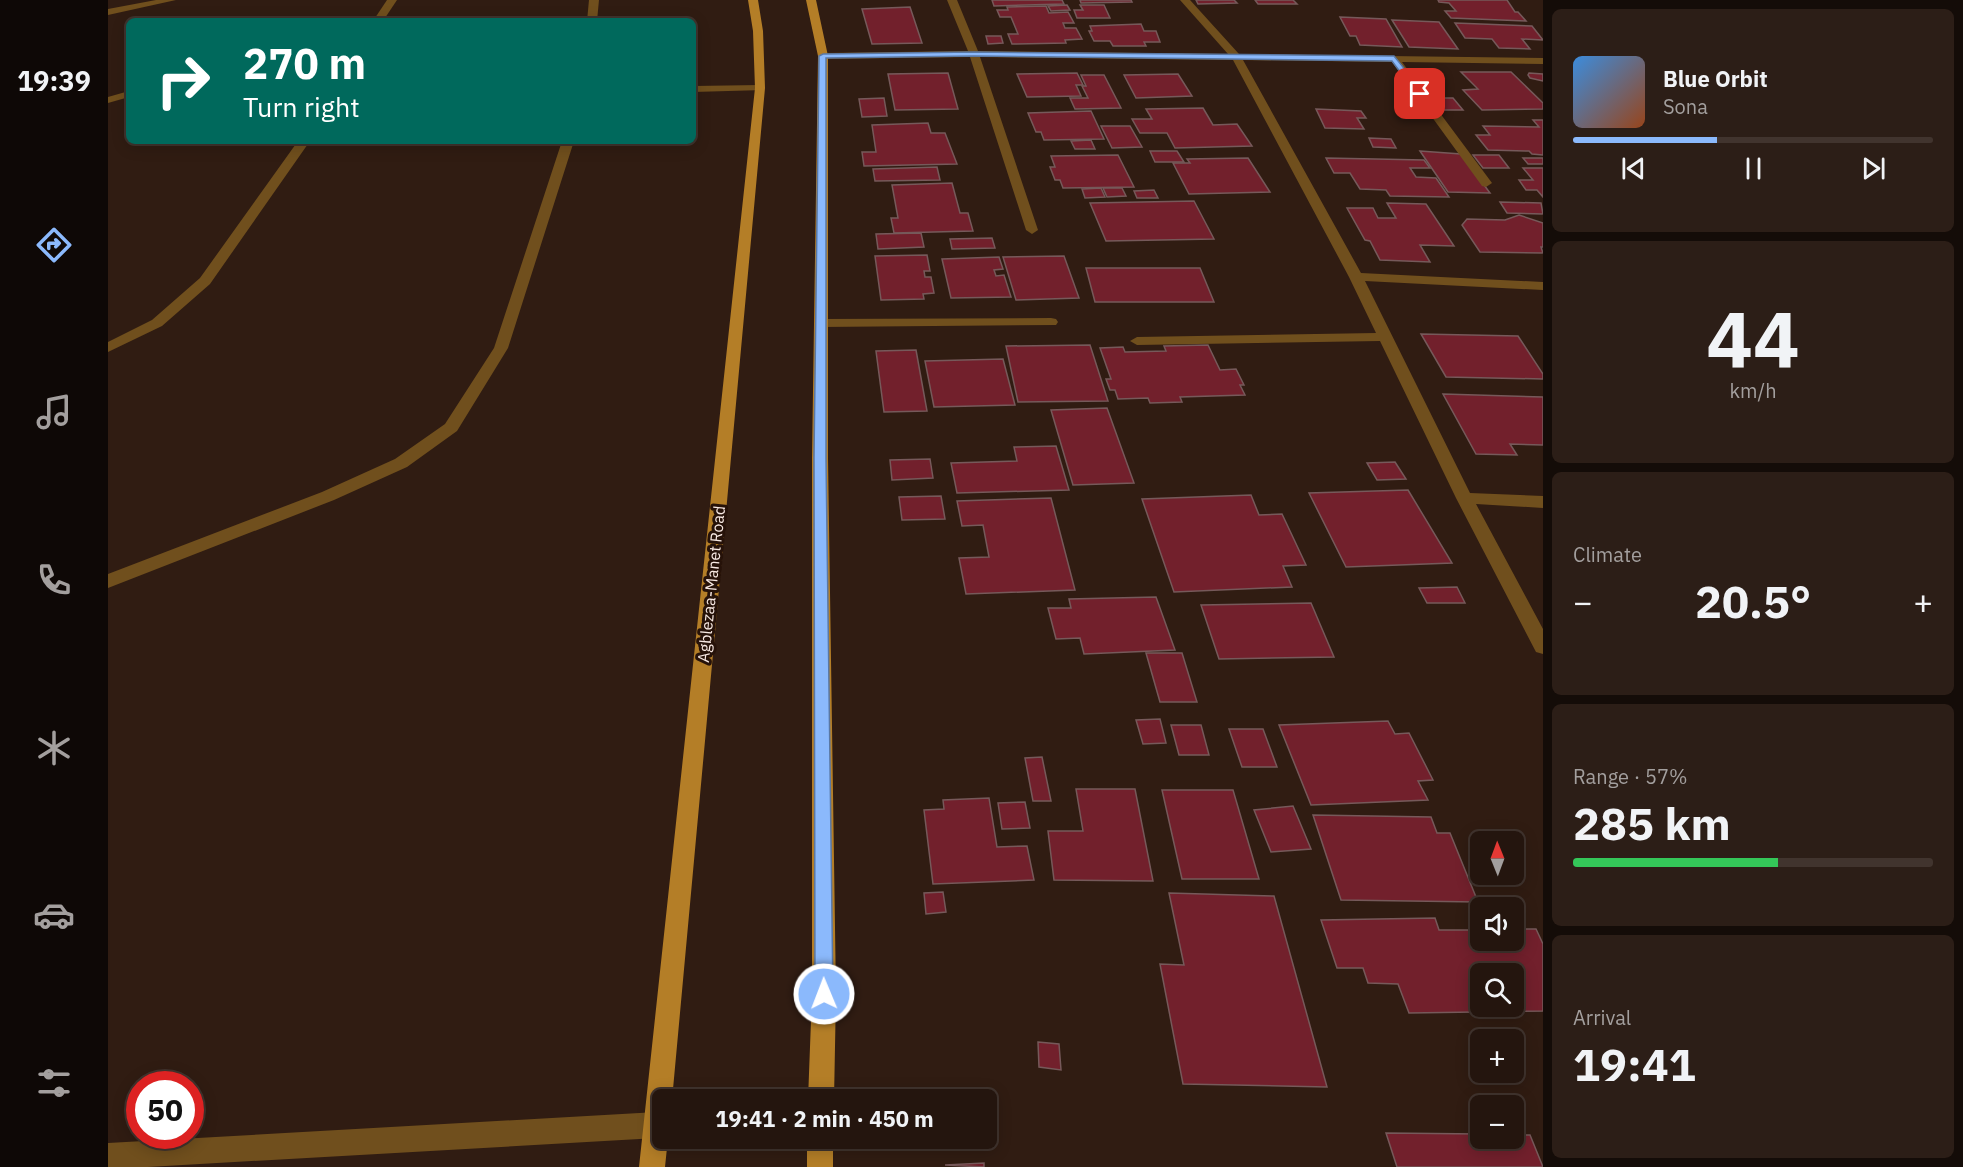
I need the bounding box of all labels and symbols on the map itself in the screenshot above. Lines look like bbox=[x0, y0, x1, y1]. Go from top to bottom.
pin bbox=[1394, 68, 1445, 119]
street label: Agblezaa-Manet Road bbox=[693, 505, 729, 663]
north arrow bbox=[1470, 831, 1524, 885]
position arrow bbox=[792, 962, 856, 1026]
speed limit sign: 50 bbox=[126, 1071, 204, 1149]

